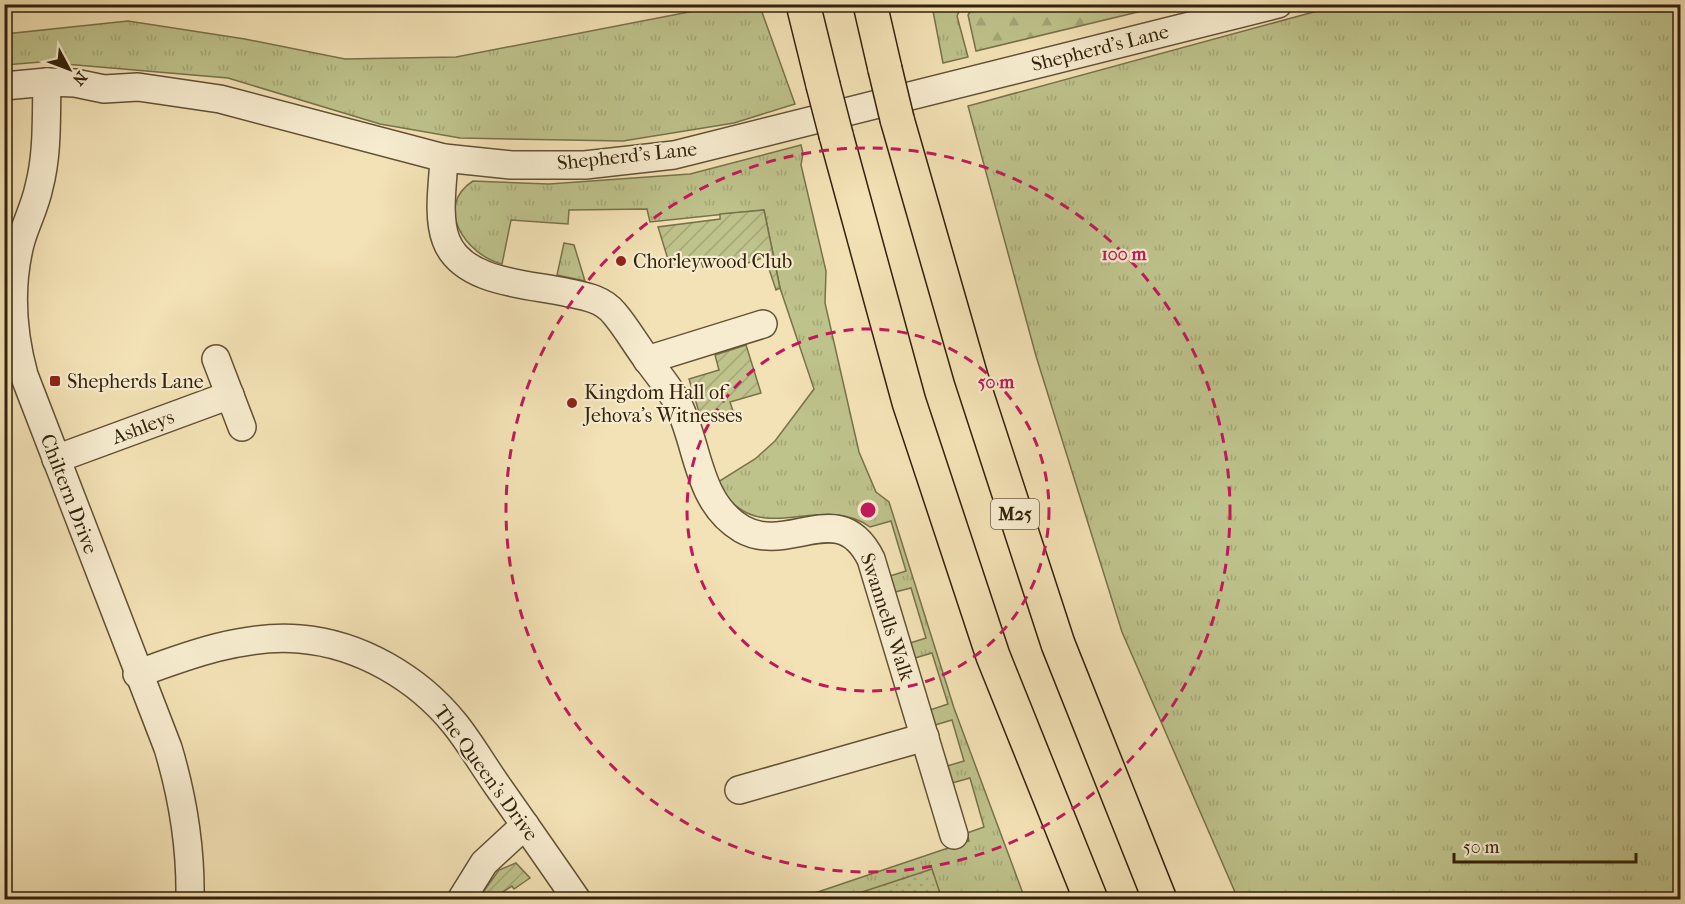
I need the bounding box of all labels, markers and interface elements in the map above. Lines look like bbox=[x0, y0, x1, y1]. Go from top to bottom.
street label: Shepherd's Lane bbox=[1029, 20, 1171, 76]
north arrow bbox=[39, 39, 99, 99]
text: N bbox=[68, 68, 91, 90]
street label: Shepherd's Lane bbox=[556, 137, 698, 175]
text: 100 m bbox=[1101, 244, 1148, 265]
place label: Chorleywood Club bbox=[633, 250, 792, 273]
marker: Chorleywood Club bbox=[614, 254, 628, 268]
place label: Shepherds Lane bbox=[67, 370, 204, 393]
text: 50 m bbox=[978, 372, 1015, 393]
marker: Shepherds Lane bbox=[48, 374, 62, 388]
place label: Kingdom Hall of Jehova's Witnesses bbox=[582, 381, 742, 427]
marker: Kingdom Hall of Jehova's Witnesses bbox=[565, 396, 579, 410]
street label: Ashleys bbox=[108, 405, 177, 449]
street label: Chiltern Drive bbox=[36, 431, 102, 557]
road number: M25 bbox=[991, 499, 1039, 529]
centre of rings bbox=[858, 500, 878, 520]
street label: Swannells Walk bbox=[856, 550, 919, 684]
street label: The Queen's Drive bbox=[429, 701, 543, 845]
scale bar bbox=[1454, 826, 1636, 864]
text: 50 m bbox=[1463, 837, 1500, 858]

